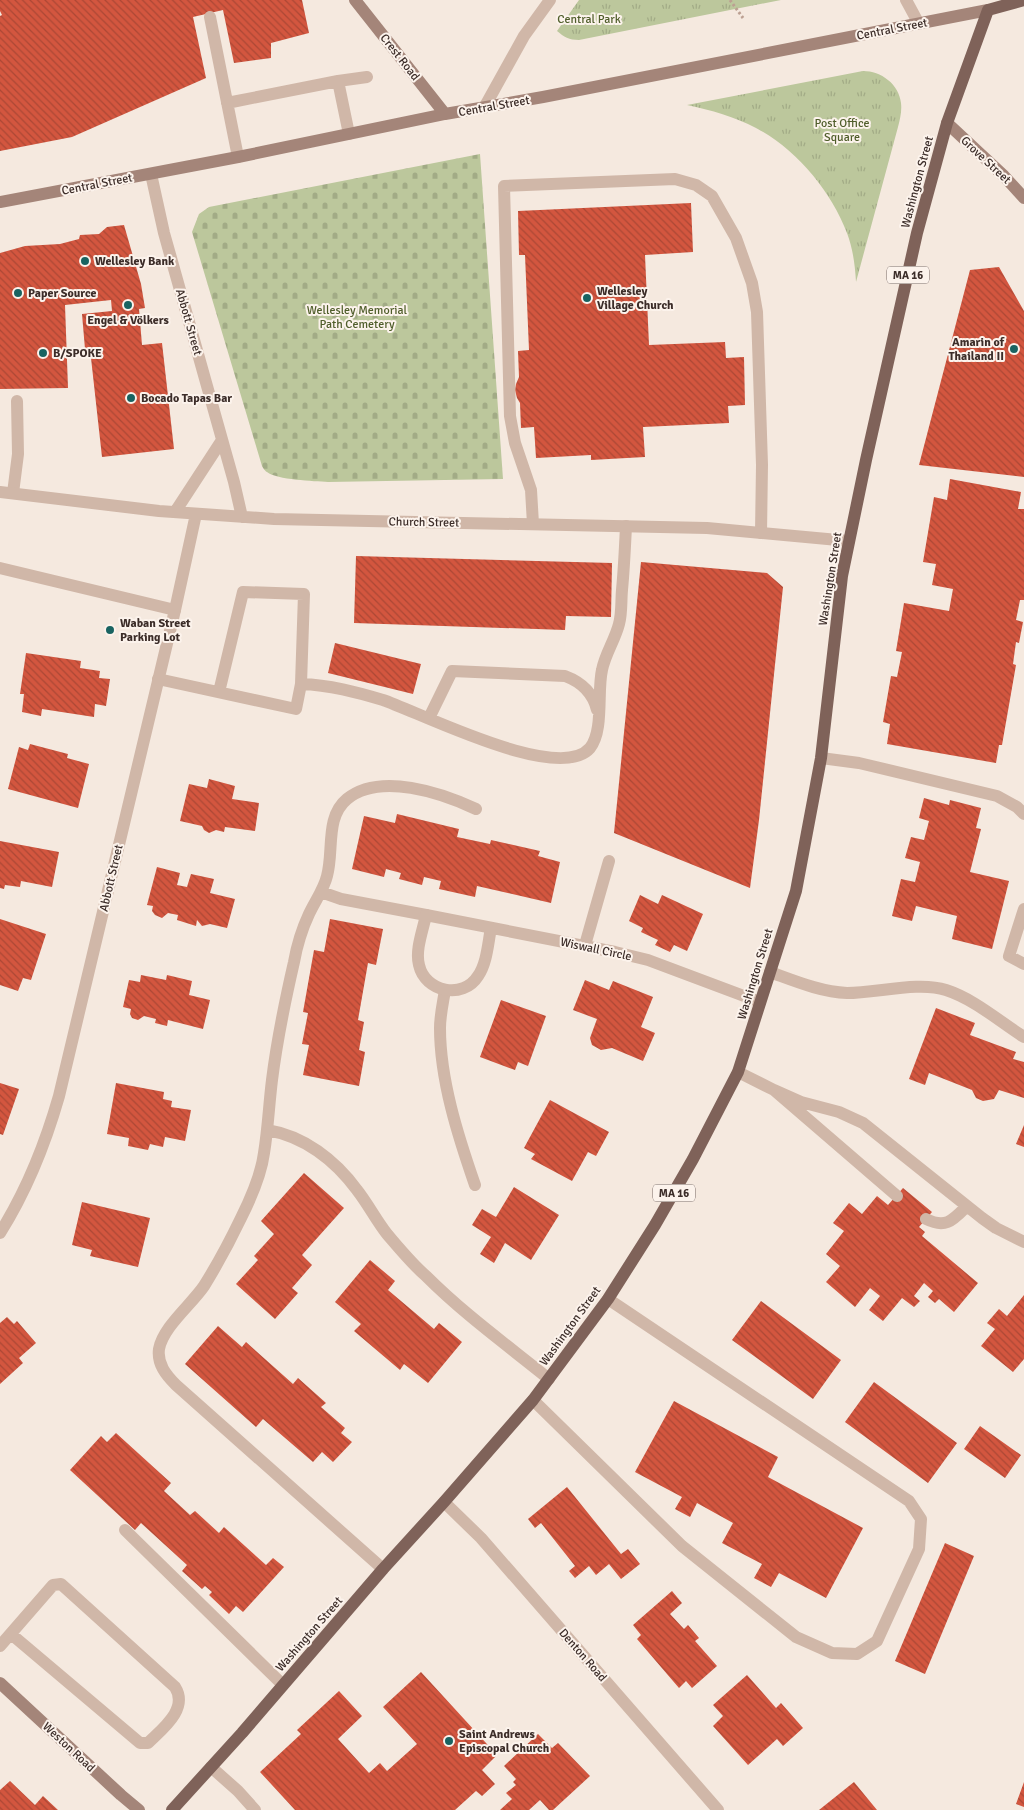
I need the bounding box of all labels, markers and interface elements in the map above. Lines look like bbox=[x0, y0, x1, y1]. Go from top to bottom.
park label: Central Park bbox=[557, 12, 621, 27]
street label: Central Street bbox=[855, 15, 929, 44]
street label: Crest Road bbox=[377, 31, 423, 84]
street label: Central Street bbox=[457, 93, 531, 120]
park label: Post Office Square bbox=[815, 116, 869, 145]
street label: Grove Street bbox=[957, 133, 1014, 187]
street label: Washington Street bbox=[898, 135, 937, 230]
street label: Central Street bbox=[60, 170, 134, 199]
place label: Wellesley Bank bbox=[95, 254, 175, 269]
marker: Wellesley Bank bbox=[79, 255, 91, 267]
road number: MA 16 bbox=[887, 266, 929, 284]
place label: Wellesley Village Church bbox=[597, 284, 674, 313]
place label: Paper Source bbox=[28, 286, 97, 301]
marker: Paper Source bbox=[12, 287, 24, 299]
street label: Abbott Street bbox=[172, 287, 205, 357]
marker: Wellesley Village Church bbox=[581, 292, 593, 304]
marker: Engel & Völkers bbox=[122, 299, 134, 311]
park label: Wellesley Memorial Path Cemetery bbox=[307, 303, 408, 332]
place label: Engel & Völkers bbox=[87, 313, 169, 328]
place label: Amarin of Thailand II bbox=[948, 335, 1005, 364]
marker: Amarin of Thailand II bbox=[1008, 343, 1020, 355]
place label: B/SPOKE bbox=[53, 346, 102, 361]
marker: B/SPOKE bbox=[37, 347, 49, 359]
place label: Bocado Tapas Bar bbox=[141, 391, 232, 406]
marker: Bocado Tapas Bar bbox=[125, 392, 137, 404]
street label: Church Street bbox=[389, 514, 459, 531]
street label: Washington Street bbox=[816, 531, 845, 627]
place label: Waban Street Parking Lot bbox=[120, 616, 191, 645]
marker: Waban Street Parking Lot bbox=[104, 624, 116, 636]
street label: Abbott Street bbox=[96, 843, 126, 913]
street label: Washington Street bbox=[734, 927, 776, 1022]
street label: Wiswall Circle bbox=[559, 935, 633, 964]
road number: MA 16 bbox=[653, 1184, 695, 1202]
street label: Washington Street bbox=[537, 1284, 604, 1369]
street label: Washington Street bbox=[273, 1594, 346, 1675]
street label: Denton Road bbox=[555, 1626, 610, 1685]
street label: Weston Road bbox=[39, 1719, 98, 1775]
place label: Saint Andrews Episcopal Church bbox=[459, 1727, 550, 1756]
marker: Saint Andrews Episcopal Church bbox=[443, 1735, 455, 1747]

